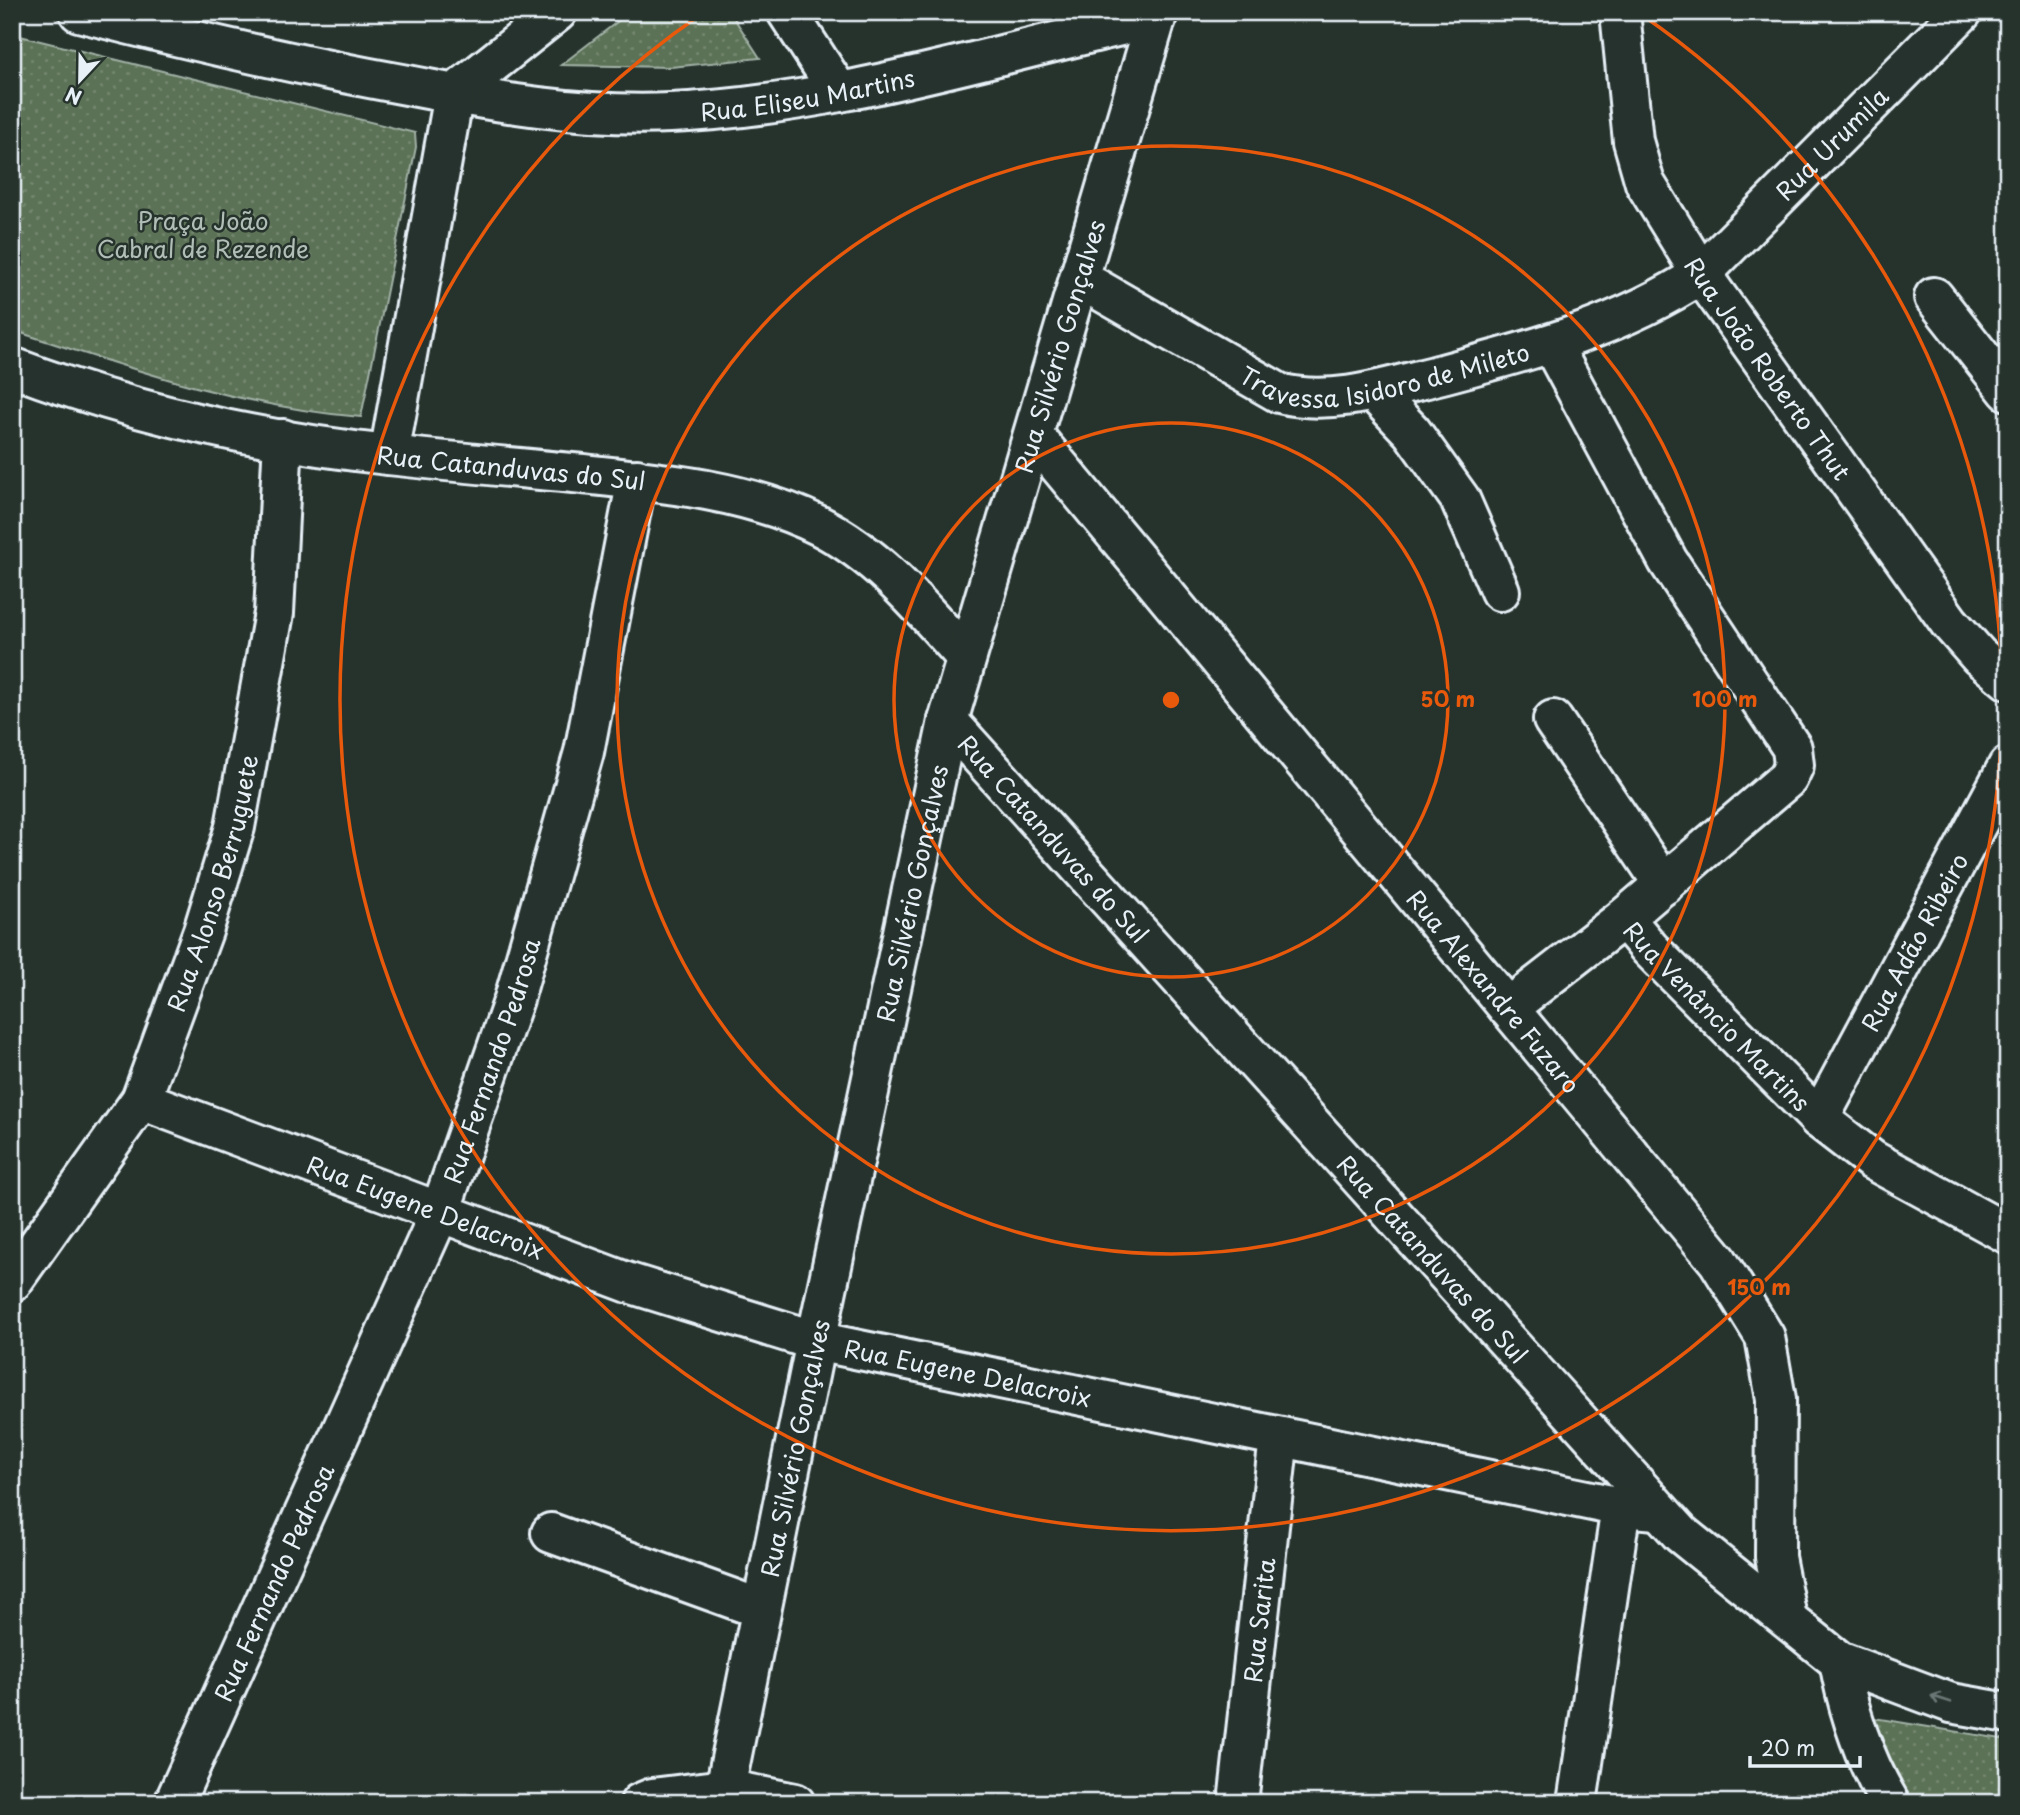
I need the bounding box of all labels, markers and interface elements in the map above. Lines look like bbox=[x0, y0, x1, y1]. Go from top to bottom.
north arrow bbox=[46, 46, 116, 116]
street label: Rua Eliseu Martins bbox=[699, 59, 918, 129]
street label: Rua Urumila bbox=[1767, 78, 1896, 208]
text: N bbox=[61, 81, 85, 112]
park label: Praça João Cabral de Rezende bbox=[97, 202, 309, 266]
street label: Rua Silvério Gonçalves bbox=[1005, 215, 1114, 477]
street label: Rua João Roberto Thut bbox=[1677, 250, 1860, 487]
street label: Travessa Isidoro de Mileto bbox=[1233, 333, 1533, 416]
street label: Rua Catanduvas do Sul bbox=[375, 436, 647, 499]
text: 50 m bbox=[1421, 682, 1475, 714]
text: 100 m bbox=[1692, 682, 1758, 714]
centre of rings bbox=[1159, 688, 1183, 712]
street label: Rua Catanduvas do Sul bbox=[950, 726, 1157, 950]
street label: Rua Alonso Berruguete bbox=[157, 752, 266, 1016]
street label: Rua Silvério Gonçalves bbox=[866, 761, 956, 1025]
street label: Rua Adão Ribeiro bbox=[1851, 846, 1976, 1037]
street label: Rua Alexandre Fuzaro bbox=[1399, 881, 1589, 1101]
street label: Rua Venâncio Martins bbox=[1616, 913, 1819, 1119]
street label: Rua Fernando Pedrosa bbox=[433, 934, 548, 1188]
street label: Rua Eugene Delacroix bbox=[302, 1146, 550, 1268]
street label: Rua Catanduvas do Sul bbox=[1329, 1147, 1536, 1371]
text: 150 m bbox=[1727, 1270, 1791, 1302]
street label: Rua Silvério Gonçalves bbox=[751, 1316, 838, 1580]
street label: Rua Eugene Delacroix bbox=[841, 1329, 1095, 1415]
street label: Rua Fernando Pedrosa bbox=[204, 1458, 342, 1707]
street label: Rua Sarita bbox=[1234, 1555, 1283, 1684]
one-way arrow bbox=[1930, 1692, 1952, 1705]
scale bar bbox=[1750, 1724, 1861, 1768]
text: 20 m bbox=[1761, 1731, 1815, 1763]

